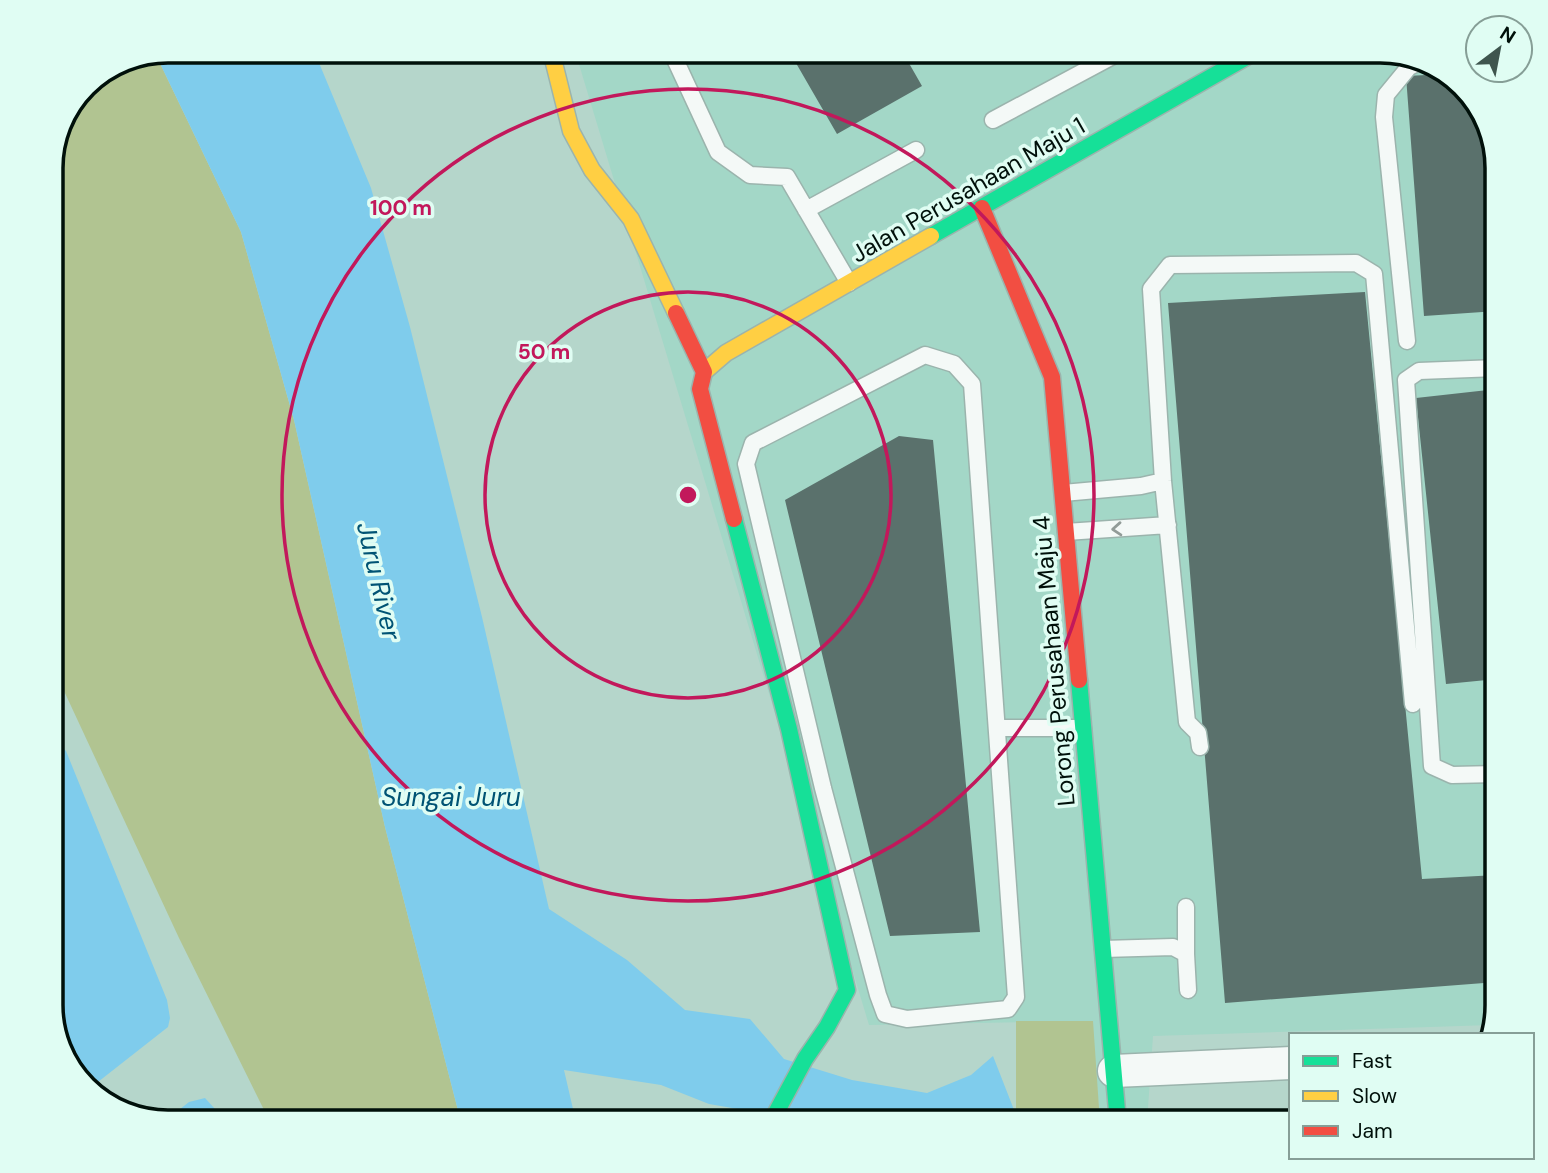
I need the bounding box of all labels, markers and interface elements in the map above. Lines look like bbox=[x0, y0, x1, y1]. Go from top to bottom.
north arrow bbox=[1464, 14, 1534, 84]
text: N bbox=[1495, 21, 1520, 49]
street label: Jalan Perusahaan Maju 1 bbox=[845, 110, 1090, 269]
text: 100 m bbox=[370, 194, 432, 222]
text: 50 m bbox=[518, 338, 570, 366]
centre of rings bbox=[676, 483, 700, 507]
street label: Lorong Perusahaan Maju 4 bbox=[1025, 515, 1082, 807]
water label: Juru River bbox=[349, 519, 409, 644]
one-way arrow bbox=[1111, 521, 1122, 536]
water label: Sungai Juru bbox=[381, 780, 521, 814]
legend bbox=[1289, 1033, 1534, 1159]
text: Fast bbox=[1352, 1047, 1392, 1075]
text: Slow bbox=[1352, 1082, 1397, 1110]
text: Jam bbox=[1352, 1117, 1393, 1145]

